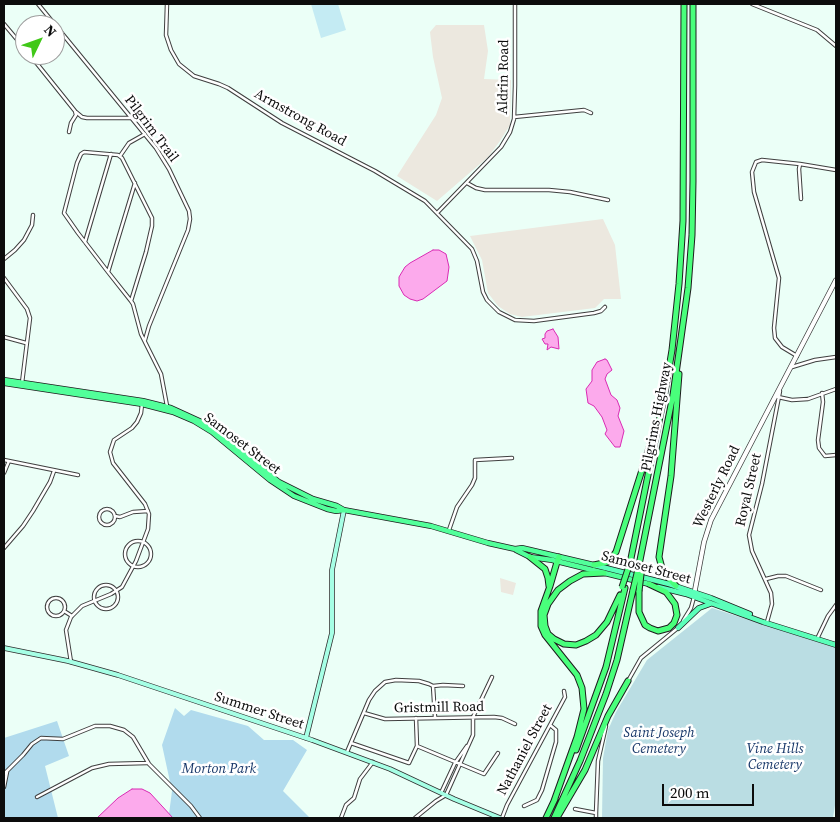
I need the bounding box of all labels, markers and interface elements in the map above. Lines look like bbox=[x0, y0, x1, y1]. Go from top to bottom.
north arrow bbox=[15, 15, 65, 65]
text: N bbox=[40, 20, 61, 41]
street label: Aldrin Road bbox=[495, 39, 513, 115]
street label: Armstrong Road bbox=[251, 86, 349, 150]
street label: Pilgrim Trail bbox=[120, 92, 182, 166]
street label: Pilgrims Highway bbox=[638, 361, 676, 473]
street label: Samoset Street bbox=[200, 410, 284, 478]
street label: Westerly Road bbox=[690, 443, 744, 531]
street label: Royal Street bbox=[732, 452, 766, 528]
street label: Samoset Street bbox=[600, 548, 692, 588]
street label: Summer Street bbox=[212, 689, 306, 733]
street label: Gristmill Road bbox=[394, 699, 484, 717]
street label: Nathaniel Street bbox=[494, 702, 556, 798]
park label: Saint Joseph Cemetery bbox=[623, 725, 695, 758]
park label: Vine Hills Cemetery bbox=[746, 741, 804, 774]
park label: Morton Park bbox=[182, 761, 256, 777]
scale bar bbox=[665, 774, 758, 806]
text: 200 m bbox=[670, 782, 710, 803]

